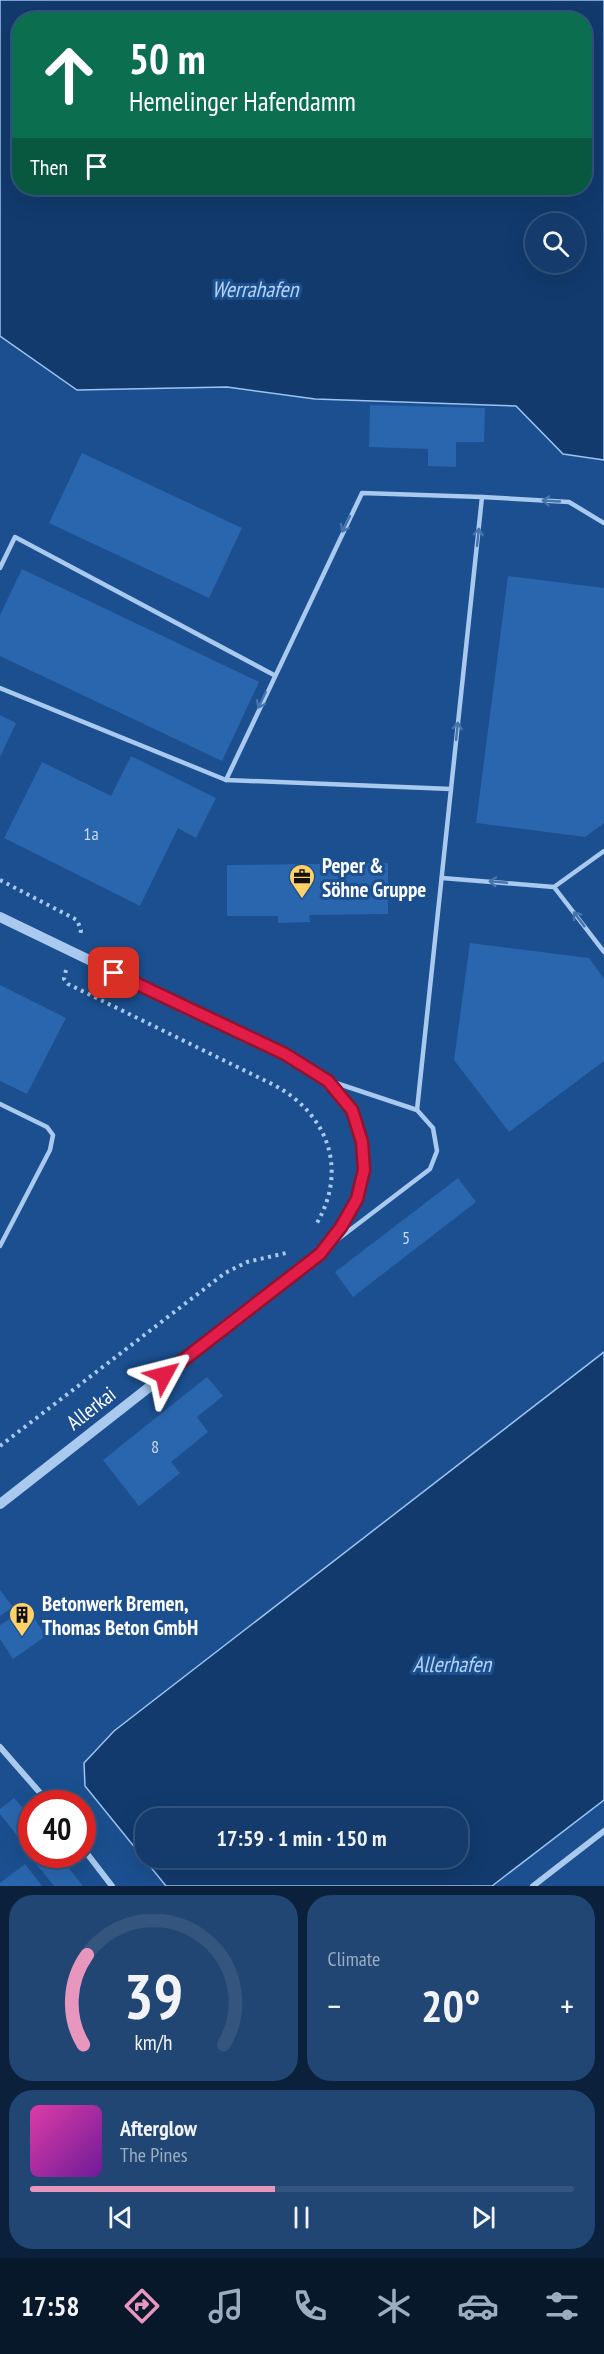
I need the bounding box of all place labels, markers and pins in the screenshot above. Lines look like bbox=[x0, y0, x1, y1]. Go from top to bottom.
place label: Peper & Söhne Gruppe bbox=[322, 852, 426, 903]
office icon: Peper & Söhne Gruppe bbox=[287, 862, 317, 900]
pin bbox=[88, 947, 139, 998]
place label: Betonwerk Bremen, Thomas Beton GmbH bbox=[42, 1590, 198, 1641]
building icon: Betonwerk Bremen, Thomas Beton GmbH bbox=[7, 1600, 37, 1638]

